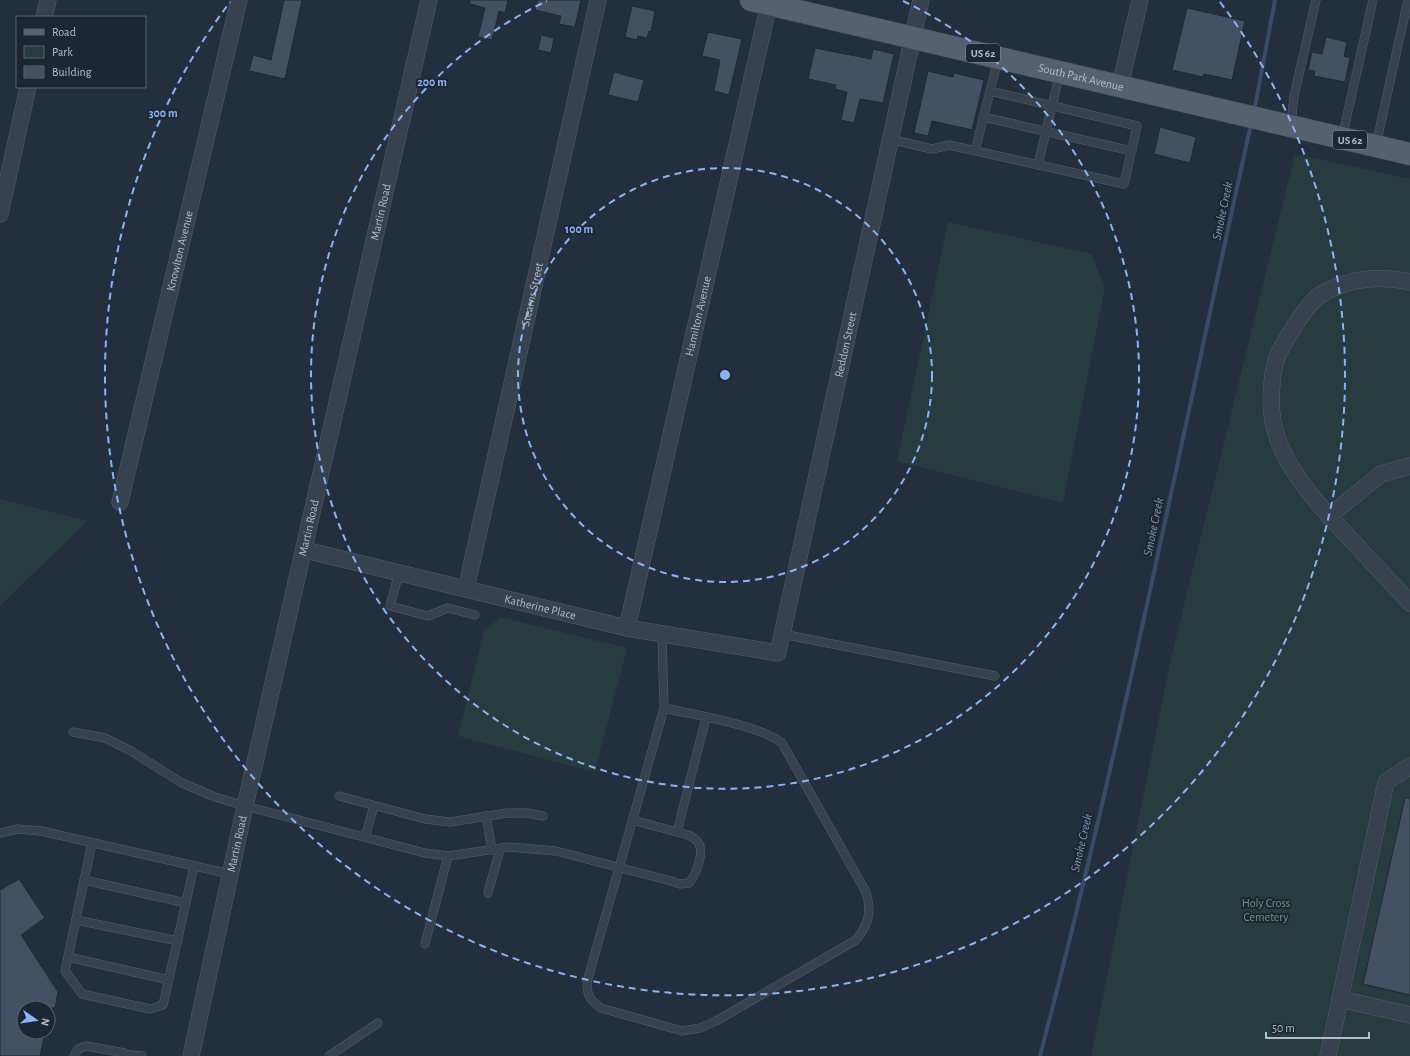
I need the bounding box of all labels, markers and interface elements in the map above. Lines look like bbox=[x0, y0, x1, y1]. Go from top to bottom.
legend bbox=[16, 16, 146, 88]
text: Road bbox=[52, 26, 76, 38]
road number: US 62 bbox=[966, 44, 1000, 62]
text: Park bbox=[52, 46, 73, 58]
street label: South Park Avenue bbox=[1037, 61, 1125, 93]
text: Building bbox=[52, 66, 92, 78]
text: 200 m bbox=[417, 76, 447, 88]
text: 300 m bbox=[148, 107, 178, 119]
road number: US 62 bbox=[1333, 131, 1367, 149]
water label: Smoke Creek bbox=[1210, 181, 1236, 241]
street label: Martin Road bbox=[368, 183, 393, 241]
street label: Knowlton Avenue bbox=[164, 210, 195, 292]
text: 100 m bbox=[565, 223, 593, 235]
street label: Stearns Street bbox=[519, 261, 545, 327]
street label: Hamilton Avenue bbox=[683, 275, 713, 357]
street label: Reddon Street bbox=[833, 311, 859, 378]
centre of rings bbox=[718, 368, 732, 382]
water label: Smoke Creek bbox=[1141, 497, 1167, 557]
street label: Martin Road bbox=[296, 499, 321, 557]
street label: Katherine Place bbox=[503, 593, 577, 621]
water label: Smoke Creek bbox=[1069, 813, 1095, 873]
street label: Martin Road bbox=[225, 815, 249, 873]
park label: Holy Cross Cemetery bbox=[1242, 897, 1290, 924]
north arrow bbox=[16, 1000, 56, 1040]
scale bar bbox=[1266, 1014, 1369, 1040]
text: N bbox=[39, 1017, 51, 1027]
text: 50 m bbox=[1272, 1022, 1295, 1034]

